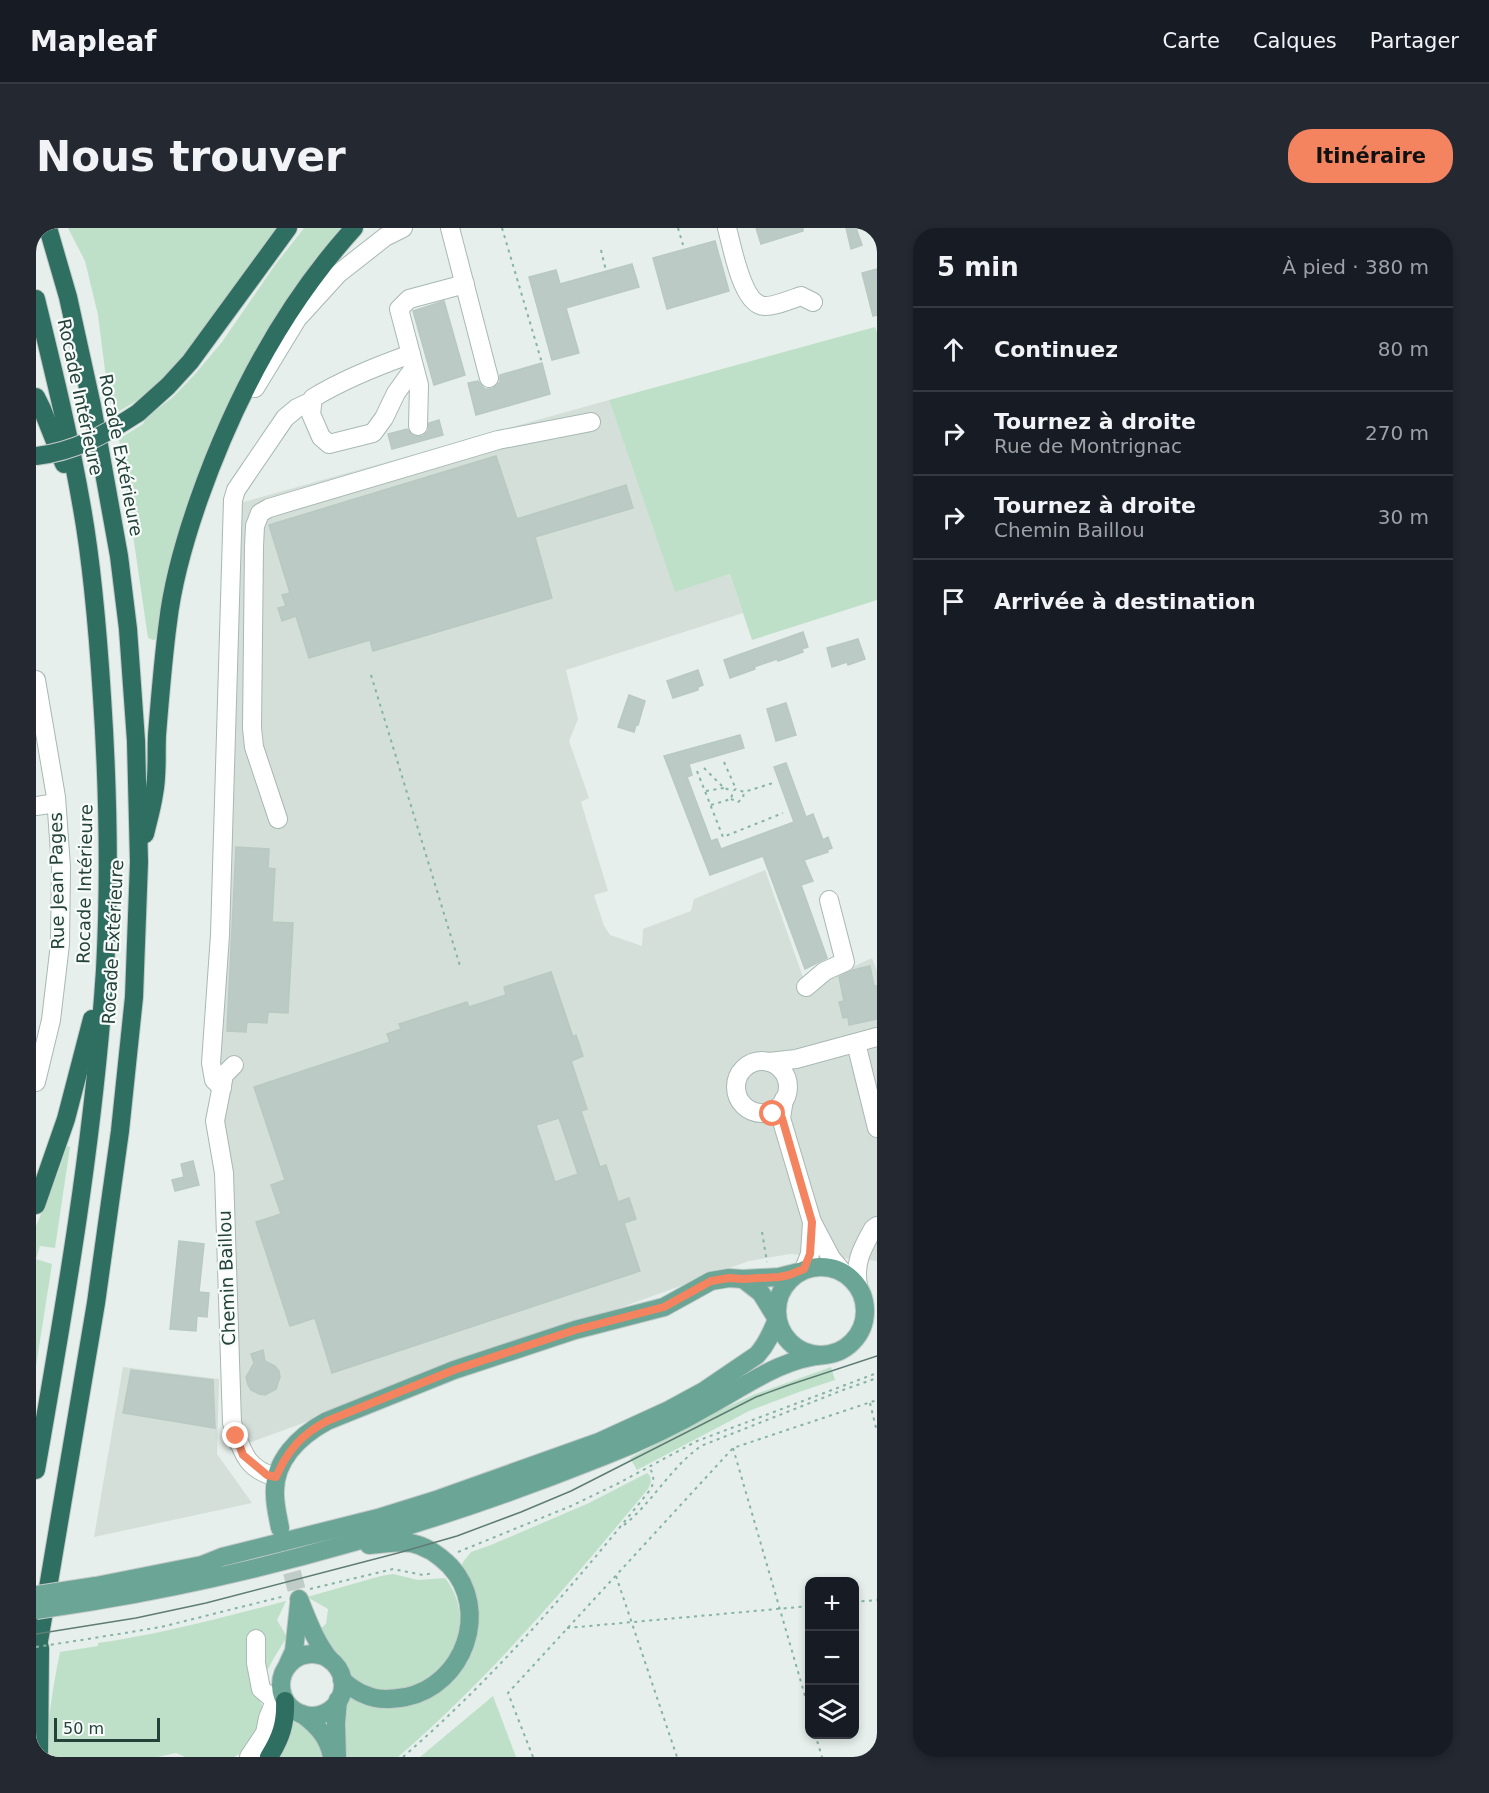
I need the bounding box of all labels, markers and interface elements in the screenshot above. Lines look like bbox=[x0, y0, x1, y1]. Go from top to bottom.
text: Mapleaf bbox=[30, 25, 156, 58]
text: Carte bbox=[1163, 29, 1220, 53]
text: Calques bbox=[1253, 29, 1337, 53]
text: Partager bbox=[1370, 29, 1459, 53]
button: Itinéraire bbox=[1288, 129, 1453, 183]
text: Nous trouver bbox=[36, 132, 346, 181]
text: 5 min bbox=[937, 252, 1019, 282]
text: À pied · 380 m bbox=[1283, 255, 1429, 279]
street label: Rocade Intérieure bbox=[54, 317, 107, 477]
icon: ahead bbox=[937, 333, 970, 366]
text: Continuez bbox=[994, 337, 1118, 362]
text: 80 m bbox=[1378, 337, 1429, 361]
street label: Rocade Extérieure bbox=[95, 372, 148, 538]
text: Tournez à droite bbox=[994, 409, 1196, 434]
icon: right bbox=[937, 417, 970, 450]
text: 270 m bbox=[1365, 421, 1429, 445]
text: Rue de Montrignac bbox=[994, 434, 1182, 458]
text: Tournez à droite bbox=[994, 493, 1196, 518]
icon: right bbox=[937, 501, 970, 534]
text: 30 m bbox=[1378, 505, 1429, 529]
text: Chemin Baillou bbox=[994, 518, 1145, 542]
icon: arrive bbox=[937, 585, 970, 618]
text: Arrivée à destination bbox=[994, 589, 1256, 614]
street label: Rocade Intérieure bbox=[73, 804, 96, 964]
street label: Rue Jean Pages bbox=[45, 812, 68, 950]
street label: Rocade Extérieure bbox=[98, 859, 127, 1025]
route start bbox=[759, 1100, 785, 1126]
street label: Chemin Baillou bbox=[214, 1210, 239, 1346]
route end bbox=[222, 1422, 248, 1448]
map controls bbox=[805, 1577, 859, 1739]
button: + bbox=[805, 1577, 859, 1631]
button: − bbox=[805, 1631, 859, 1685]
button: layers bbox=[805, 1685, 859, 1739]
scale bar bbox=[54, 1715, 160, 1742]
text: 50 m bbox=[63, 1719, 104, 1738]

